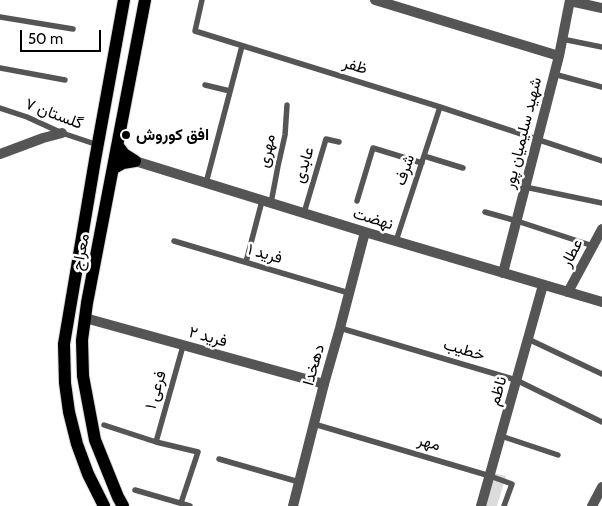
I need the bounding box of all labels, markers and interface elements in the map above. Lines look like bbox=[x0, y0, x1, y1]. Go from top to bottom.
scale bar bbox=[22, 20, 104, 52]
text: 50 m bbox=[28, 30, 63, 48]
street label: ظفر bbox=[340, 53, 370, 79]
street label: شهید سلیمیان پور bbox=[500, 75, 546, 191]
street label: گلستان ۷ bbox=[23, 94, 85, 134]
place label: افق کوروش bbox=[136, 125, 209, 145]
marker: افق کوروش bbox=[120, 129, 132, 141]
street label: مهری bbox=[254, 132, 280, 170]
street label: عابدی bbox=[289, 144, 319, 186]
street label: شرف bbox=[391, 152, 419, 188]
street label: نهضت bbox=[351, 204, 395, 234]
street label: معراج bbox=[68, 232, 94, 272]
street label: عطار bbox=[557, 236, 587, 270]
street label: فرید ۱ bbox=[245, 240, 285, 268]
street label: فرید ۲ bbox=[187, 323, 229, 351]
street label: خطیب bbox=[441, 335, 487, 365]
street label: دهخدا bbox=[299, 342, 329, 388]
street label: فرعی ۱ bbox=[141, 369, 171, 411]
street label: ناظم bbox=[485, 374, 511, 408]
street label: مهر bbox=[415, 431, 443, 455]

